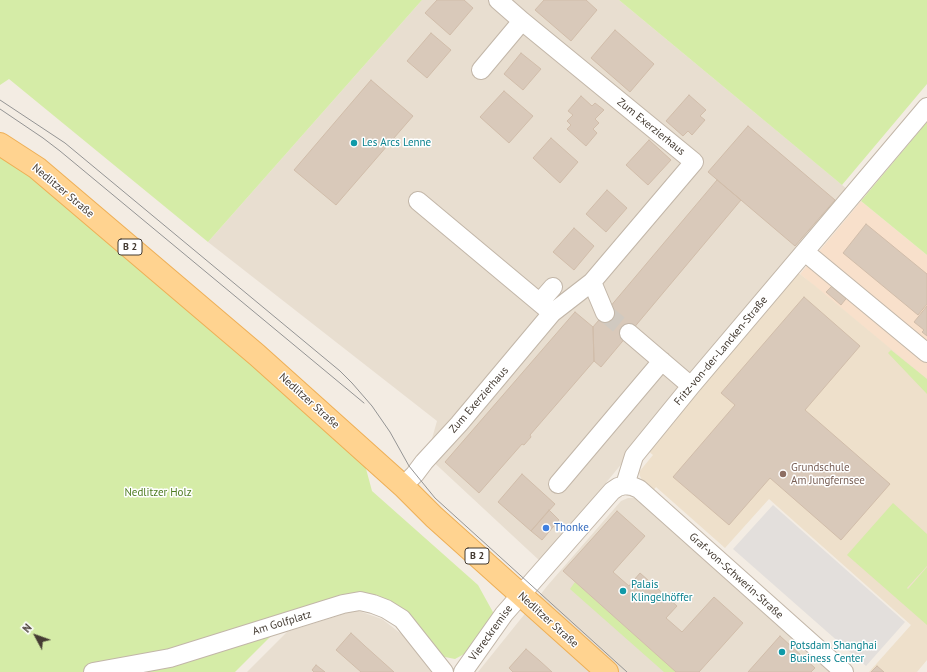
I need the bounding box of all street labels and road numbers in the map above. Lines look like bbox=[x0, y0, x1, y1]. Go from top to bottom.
street label: Zum Exerzierhaus bbox=[614, 96, 688, 158]
street label: Nedlitzer Straße bbox=[29, 161, 97, 221]
road number: B 2 bbox=[118, 239, 142, 255]
street label: Fritz-von-der-Lancken-Straße bbox=[672, 294, 770, 408]
street label: Zum Exerzierhaus bbox=[447, 364, 511, 436]
street label: Nedlitzer Straße bbox=[276, 370, 342, 432]
street label: Graf-von-Schwerin-Straße bbox=[686, 530, 786, 622]
road number: B 2 bbox=[465, 548, 489, 564]
street label: Nedlitzer Straße bbox=[515, 589, 581, 651]
street label: Viereckremise bbox=[466, 603, 516, 663]
street label: Am Golfplatz bbox=[251, 608, 313, 638]

